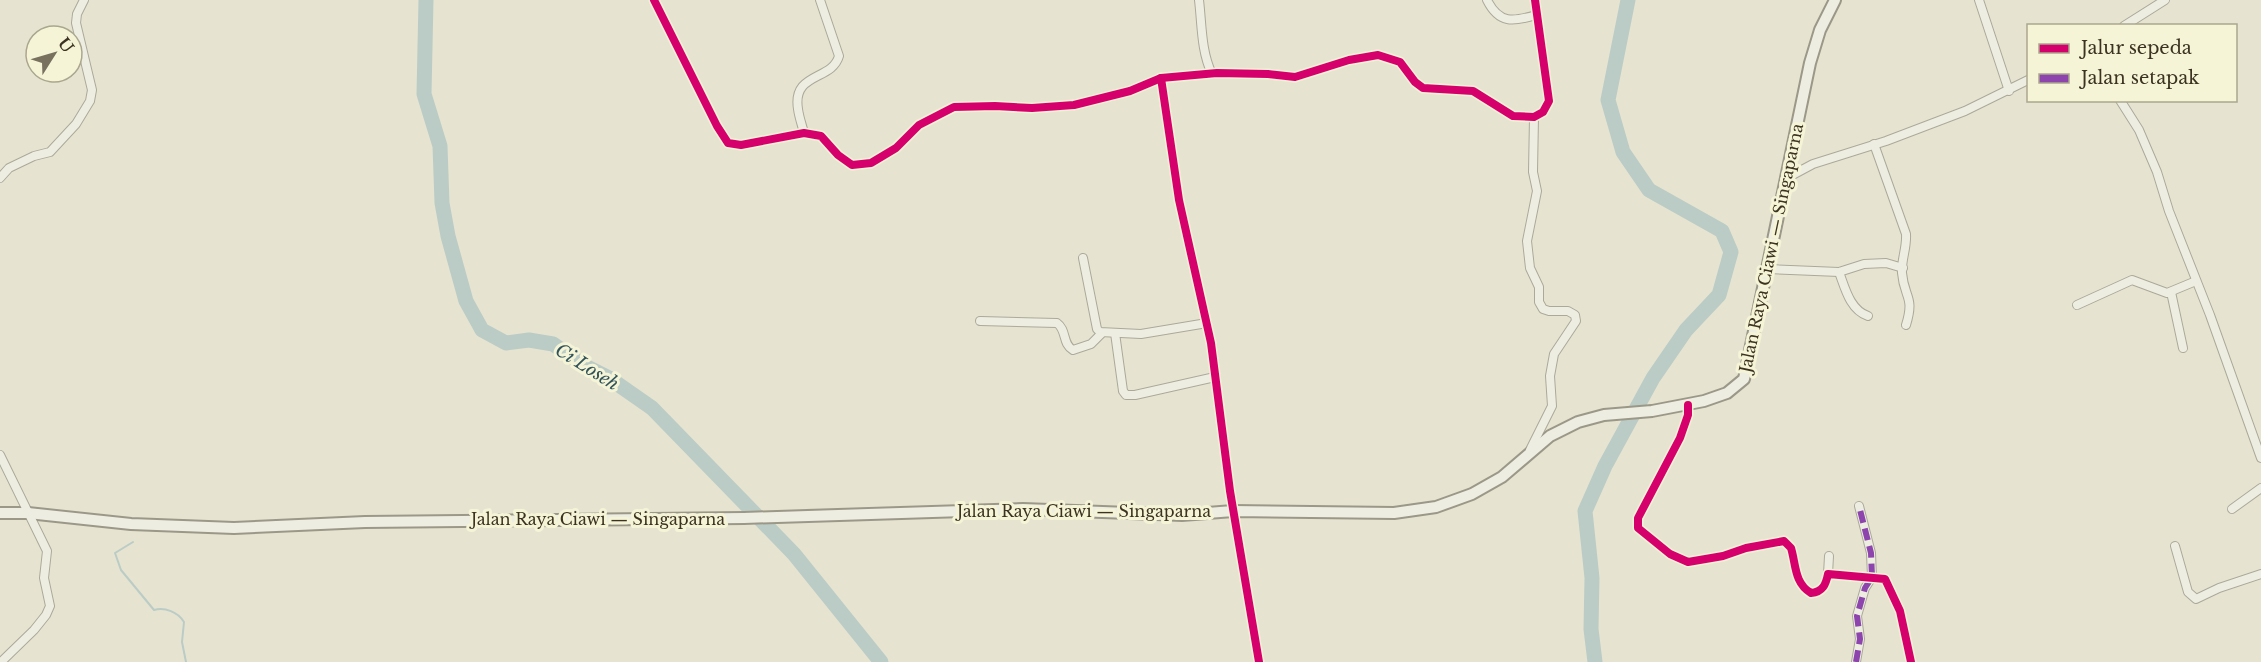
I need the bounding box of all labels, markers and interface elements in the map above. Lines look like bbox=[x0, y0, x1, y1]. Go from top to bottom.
north arrow bbox=[24, 24, 84, 84]
legend bbox=[2027, 24, 2237, 102]
text: U bbox=[54, 33, 78, 57]
text: Jalur sepeda bbox=[2079, 37, 2192, 59]
text: Jalan setapak bbox=[2079, 67, 2199, 89]
street label: Jalan Raya Ciawi — Singaparna bbox=[1734, 121, 1807, 376]
water label: Ci Loseh bbox=[551, 339, 623, 395]
street label: Jalan Raya Ciawi — Singaparna bbox=[955, 501, 1211, 521]
street label: Jalan Raya Ciawi — Singaparna bbox=[469, 509, 725, 529]

